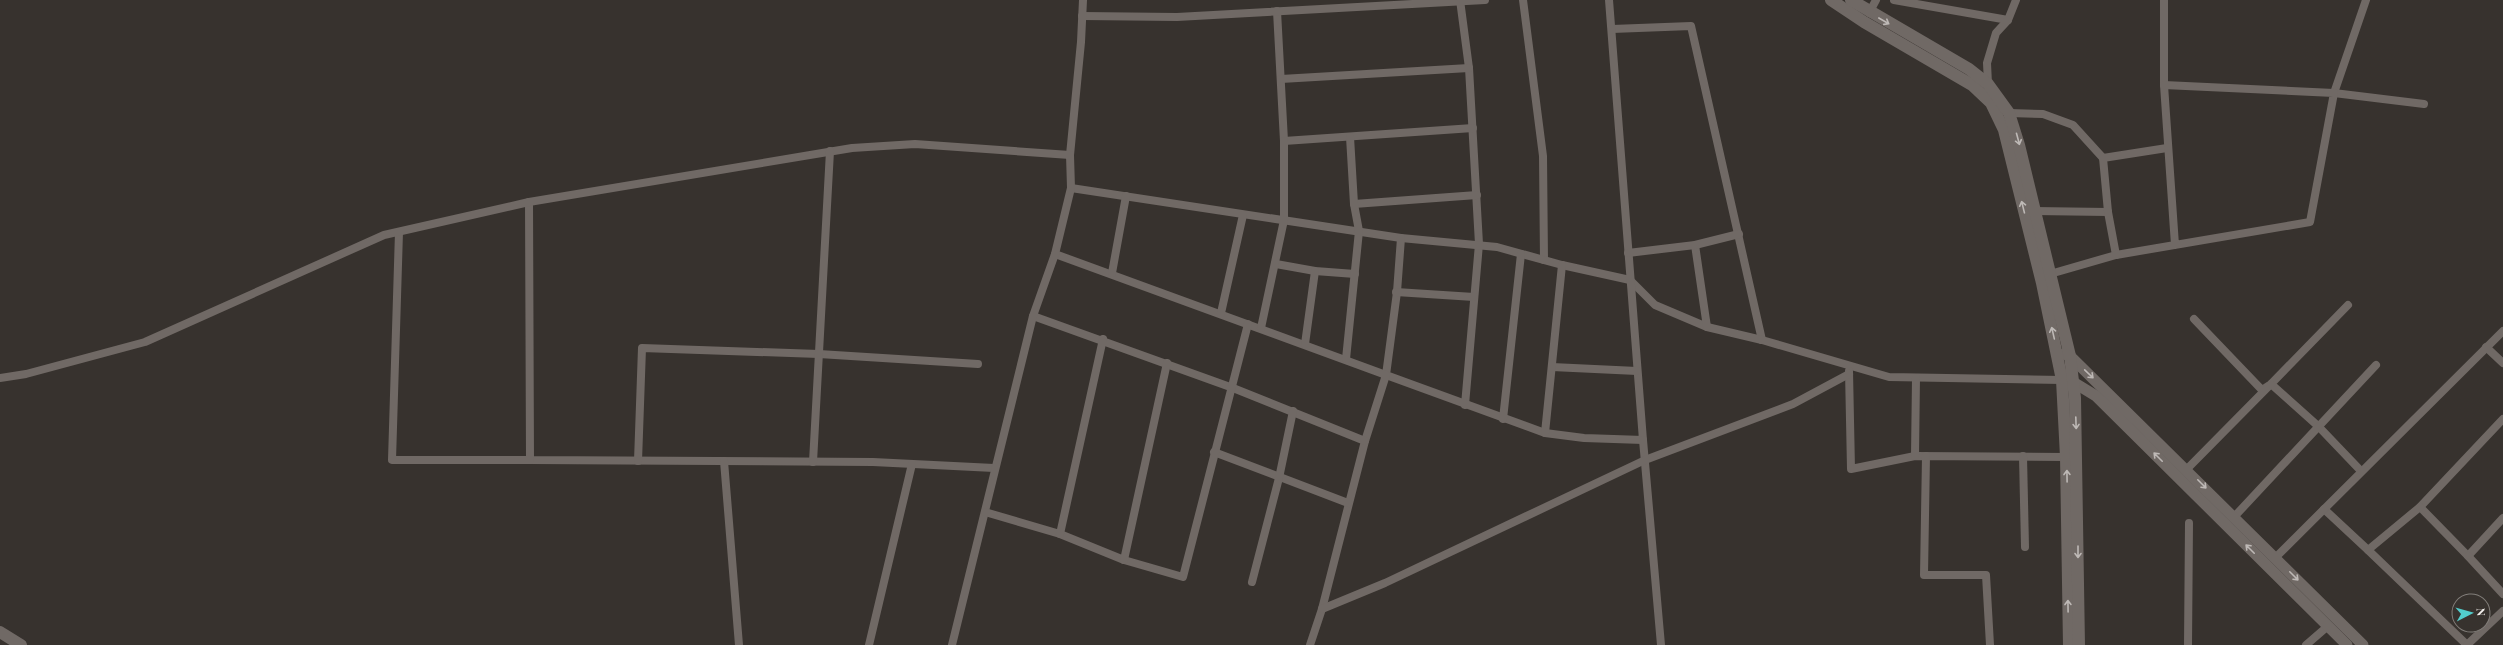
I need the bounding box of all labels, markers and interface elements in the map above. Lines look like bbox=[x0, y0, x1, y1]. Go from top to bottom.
one-way arrow bbox=[1878, 17, 1890, 25]
one-way arrow bbox=[2015, 132, 2022, 145]
one-way arrow bbox=[2019, 200, 2026, 213]
one-way arrow bbox=[2049, 327, 2057, 340]
one-way arrow bbox=[2084, 369, 2094, 379]
one-way arrow bbox=[2072, 416, 2080, 429]
one-way arrow bbox=[2153, 452, 2163, 462]
one-way arrow bbox=[2063, 470, 2071, 483]
one-way arrow bbox=[2197, 479, 2207, 489]
one-way arrow bbox=[2245, 544, 2255, 554]
one-way arrow bbox=[2074, 545, 2082, 558]
one-way arrow bbox=[2289, 571, 2299, 581]
north arrow bbox=[2451, 593, 2491, 633]
one-way arrow bbox=[2064, 600, 2072, 613]
text: N bbox=[2474, 607, 2489, 617]

